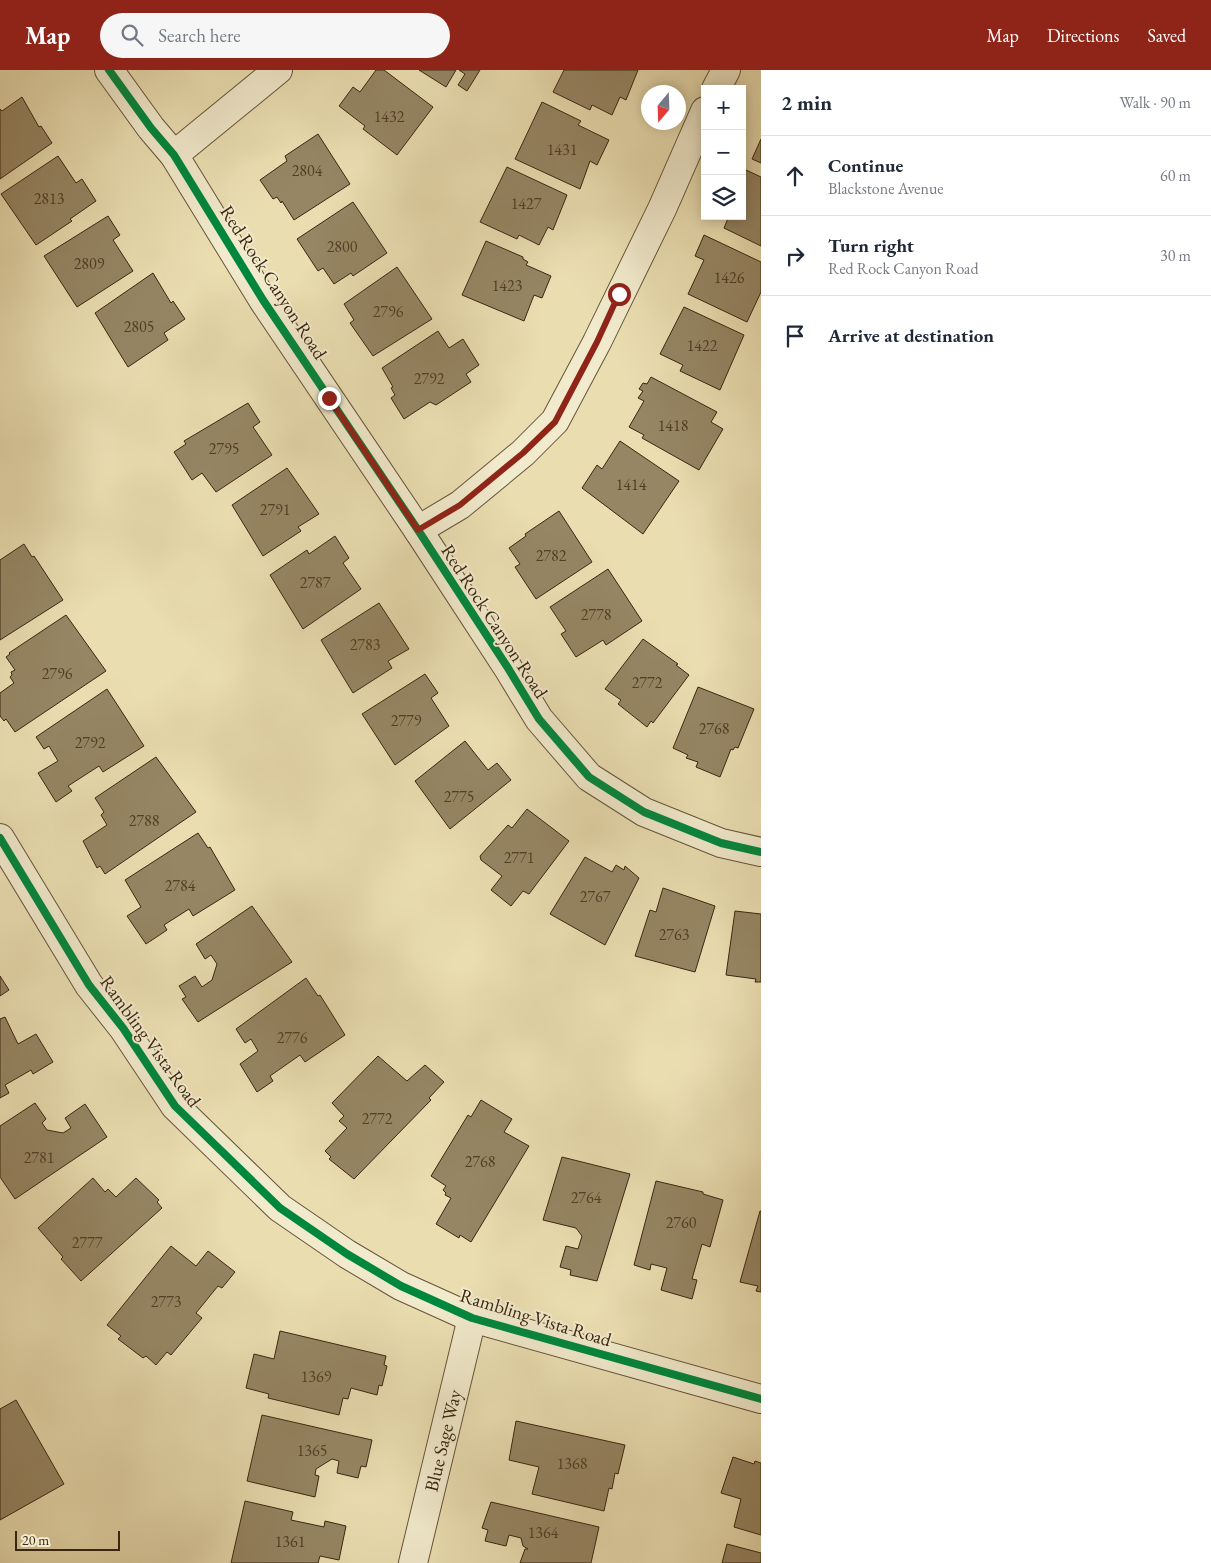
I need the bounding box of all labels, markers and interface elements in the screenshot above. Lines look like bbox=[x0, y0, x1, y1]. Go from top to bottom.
search box bbox=[100, 13, 450, 58]
text: Map bbox=[25, 20, 70, 51]
icon: search bbox=[118, 21, 146, 49]
text: Search here bbox=[158, 23, 241, 48]
text: Map bbox=[987, 24, 1019, 47]
text: Directions bbox=[1047, 24, 1119, 47]
text: Saved bbox=[1147, 24, 1186, 47]
north arrow bbox=[641, 85, 686, 130]
map controls bbox=[701, 85, 746, 220]
button: + bbox=[701, 85, 746, 130]
text: 2 min bbox=[781, 89, 832, 116]
text: Walk · 90 m bbox=[1120, 92, 1191, 113]
house number: 1432 bbox=[374, 106, 405, 127]
button: − bbox=[701, 130, 746, 175]
house number: 1431 bbox=[547, 139, 577, 160]
text: Continue bbox=[828, 153, 903, 178]
house number: 2804 bbox=[292, 160, 323, 181]
icon: ahead bbox=[781, 162, 809, 190]
text: 60 m bbox=[1160, 165, 1191, 186]
button: layers bbox=[701, 175, 746, 220]
text: Blackstone Avenue bbox=[828, 178, 944, 199]
house number: 2813 bbox=[34, 188, 65, 209]
house number: 1427 bbox=[511, 193, 542, 214]
street label: Red Rock Canyon Road bbox=[214, 200, 333, 364]
text: Turn right bbox=[828, 233, 914, 258]
house number: 2800 bbox=[327, 236, 358, 257]
icon: right bbox=[781, 242, 809, 270]
text: 30 m bbox=[1160, 245, 1191, 266]
house number: 2809 bbox=[74, 253, 105, 274]
text: Red Rock Canyon Road bbox=[828, 258, 979, 279]
house number: 1426 bbox=[714, 267, 745, 288]
house number: 1423 bbox=[492, 275, 523, 296]
route start bbox=[608, 283, 631, 306]
house number: 2796 bbox=[373, 301, 404, 322]
house number: 2805 bbox=[124, 316, 154, 337]
icon: arrive bbox=[781, 322, 809, 350]
text: Arrive at destination bbox=[828, 323, 994, 348]
house number: 1422 bbox=[687, 335, 718, 356]
house number: 2792 bbox=[414, 368, 445, 389]
route end bbox=[318, 387, 341, 410]
house number: 1418 bbox=[658, 415, 689, 436]
house number: 2795 bbox=[209, 438, 239, 459]
house number: 1414 bbox=[616, 474, 647, 495]
house number: 2791 bbox=[260, 499, 290, 520]
street label: Red Rock Canyon Road bbox=[435, 539, 554, 703]
house number: 2782 bbox=[536, 545, 567, 566]
house number: 2787 bbox=[300, 572, 331, 593]
house number: 2778 bbox=[581, 604, 612, 625]
house number: 2783 bbox=[350, 634, 381, 655]
house number: 2796 bbox=[42, 663, 73, 684]
house number: 2772 bbox=[632, 672, 663, 693]
house number: 2779 bbox=[391, 710, 422, 731]
house number: 2768 bbox=[699, 718, 730, 739]
house number: 2792 bbox=[75, 732, 106, 753]
house number: 2775 bbox=[444, 786, 474, 807]
house number: 2788 bbox=[129, 810, 160, 831]
house number: 2771 bbox=[504, 847, 534, 868]
house number: 2784 bbox=[165, 875, 196, 896]
house number: 2767 bbox=[580, 886, 611, 907]
house number: 2763 bbox=[659, 924, 690, 945]
street label: Rambling Vista Road bbox=[94, 970, 207, 1112]
house number: 2776 bbox=[277, 1027, 308, 1048]
house number: 2772 bbox=[362, 1108, 393, 1129]
house number: 2781 bbox=[24, 1147, 54, 1168]
house number: 2768 bbox=[465, 1151, 496, 1172]
house number: 2764 bbox=[571, 1187, 602, 1208]
house number: 2760 bbox=[666, 1212, 697, 1233]
house number: 2777 bbox=[72, 1232, 103, 1253]
street label: Rambling Vista Road bbox=[457, 1283, 615, 1352]
house number: 2773 bbox=[151, 1291, 182, 1312]
house number: 1369 bbox=[301, 1366, 332, 1387]
street label: Blue Sage Way bbox=[419, 1386, 467, 1494]
house number: 1365 bbox=[297, 1440, 327, 1461]
house number: 1368 bbox=[557, 1453, 588, 1474]
house number: 1364 bbox=[528, 1522, 559, 1543]
scale bar bbox=[15, 1528, 120, 1551]
text: 20 m bbox=[22, 1531, 49, 1549]
house number: 1361 bbox=[275, 1531, 305, 1552]

